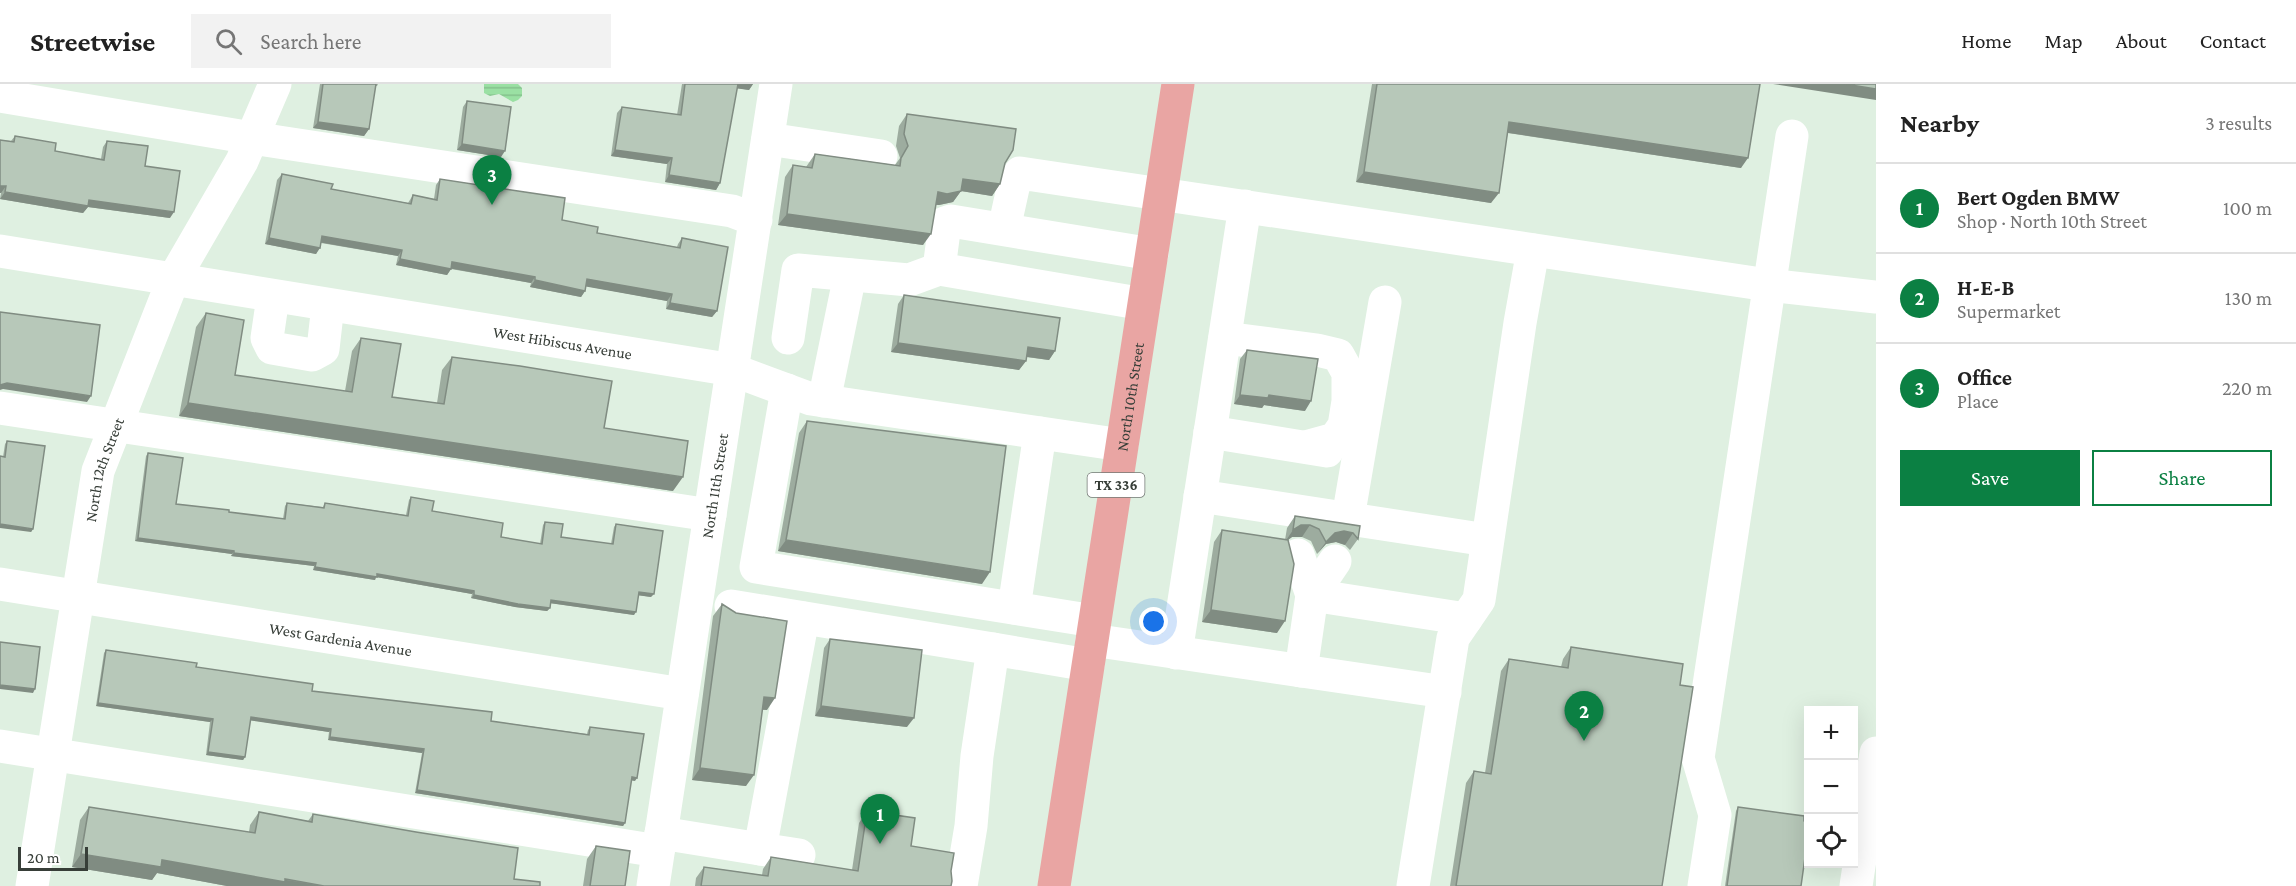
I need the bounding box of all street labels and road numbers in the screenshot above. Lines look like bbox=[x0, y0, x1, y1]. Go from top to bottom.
street label: West Hibiscus Avenue bbox=[492, 323, 633, 362]
street label: North 10th Street bbox=[1113, 341, 1147, 452]
street label: North 12th Street bbox=[82, 414, 127, 523]
street label: North 11th Street bbox=[698, 431, 731, 539]
road number: TX 336 bbox=[1088, 473, 1144, 497]
street label: West Gardenia Avenue bbox=[268, 619, 413, 659]

